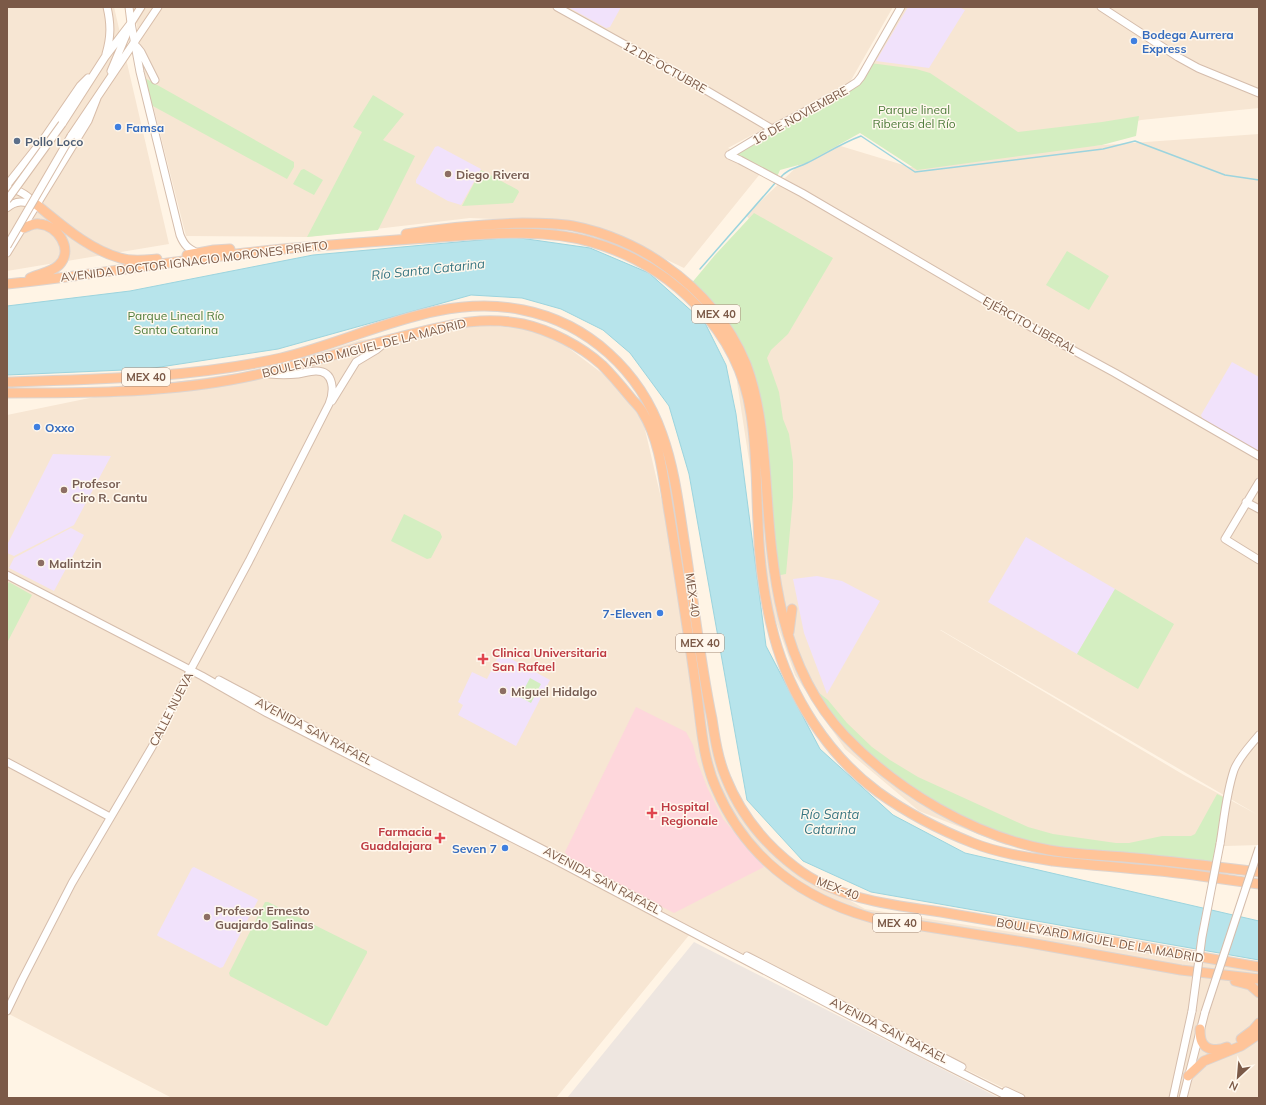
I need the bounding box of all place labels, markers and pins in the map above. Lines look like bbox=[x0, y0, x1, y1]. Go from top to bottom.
place label: Bodega Aurrera Express bbox=[1142, 27, 1234, 56]
marker: Bodega Aurrera Express bbox=[1129, 36, 1139, 46]
place label: Famsa bbox=[126, 120, 164, 135]
marker: Famsa bbox=[113, 122, 123, 132]
place label: Pollo Loco bbox=[25, 134, 83, 149]
marker: Pollo Loco bbox=[12, 136, 22, 146]
place label: Diego Rivera bbox=[456, 167, 529, 182]
marker: Diego Rivera bbox=[443, 169, 453, 179]
place label: Oxxo bbox=[45, 420, 75, 435]
marker: Oxxo bbox=[32, 422, 42, 432]
place label: Profesor Ciro R. Cantu bbox=[72, 476, 147, 505]
marker: Profesor Ciro R. Cantu bbox=[59, 485, 69, 495]
place label: Malintzin bbox=[49, 556, 102, 571]
marker: Malintzin bbox=[36, 558, 46, 568]
place label: 7-Eleven bbox=[603, 606, 652, 621]
marker: 7-Eleven bbox=[655, 608, 665, 618]
place label: Clinica Universitaria San Rafael bbox=[492, 645, 607, 674]
marker: Clinica Universitaria San Rafael bbox=[477, 653, 489, 665]
place label: Miguel Hidalgo bbox=[511, 684, 597, 699]
marker: Miguel Hidalgo bbox=[498, 686, 508, 696]
place label: Hospital Regionale bbox=[661, 799, 718, 828]
marker: Hospital Regionale bbox=[646, 807, 658, 819]
place label: Farmacia Guadalajara bbox=[360, 824, 432, 853]
marker: Farmacia Guadalajara bbox=[435, 833, 445, 843]
place label: Seven 7 bbox=[452, 841, 497, 856]
marker: Seven 7 bbox=[500, 843, 510, 853]
place label: Profesor Ernesto Guajardo Salinas bbox=[215, 903, 314, 932]
marker: Profesor Ernesto Guajardo Salinas bbox=[202, 912, 212, 922]

